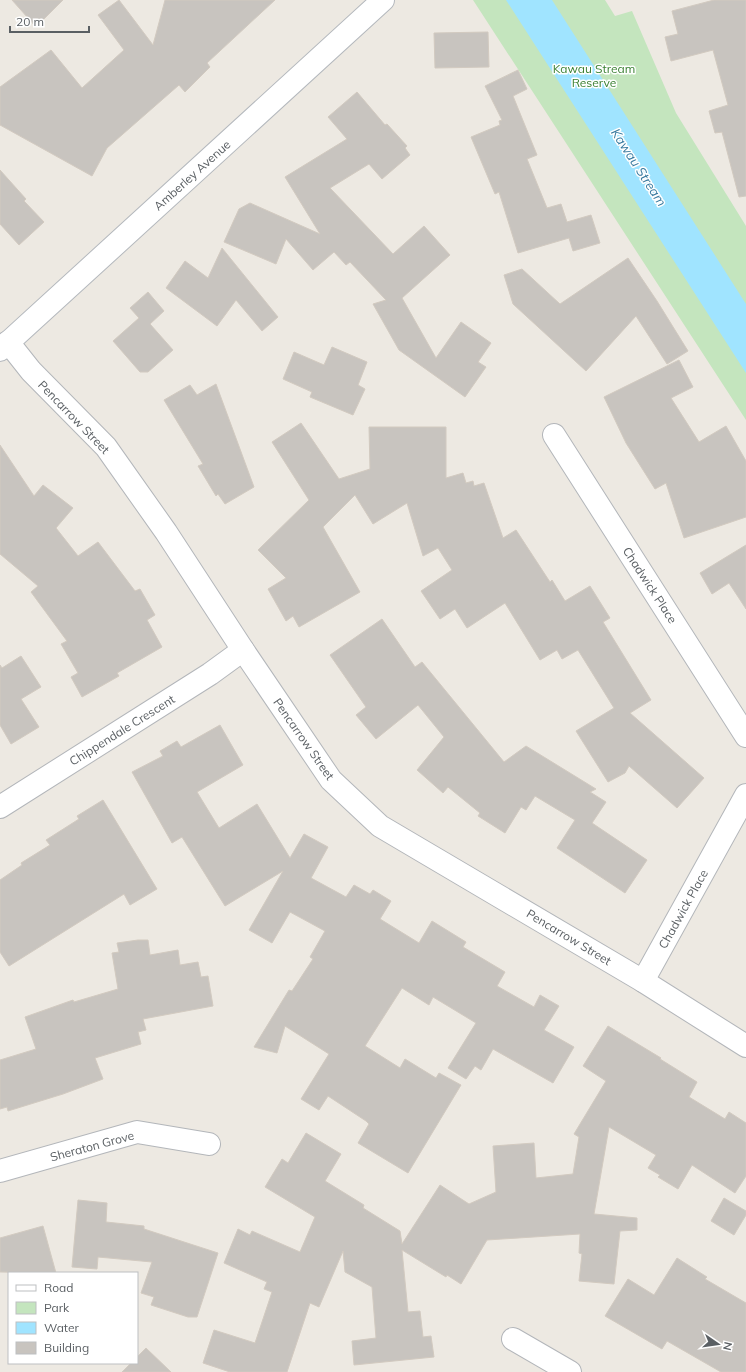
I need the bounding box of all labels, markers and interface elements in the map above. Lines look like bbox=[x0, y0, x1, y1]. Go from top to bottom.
scale bar bbox=[10, 8, 89, 34]
text: 20 m bbox=[16, 14, 44, 29]
park label: Kawau Stream Reserve bbox=[553, 61, 635, 90]
water label: Kawau Stream bbox=[608, 125, 670, 209]
street label: Amberley Avenue bbox=[151, 137, 233, 213]
street label: Pencarrow Street bbox=[35, 377, 113, 457]
street label: Chadwick Place bbox=[620, 544, 680, 626]
street label: Chippendale Crescent bbox=[66, 691, 178, 769]
street label: Pencarrow Street bbox=[270, 695, 338, 783]
street label: Chadwick Place bbox=[655, 867, 711, 951]
street label: Pencarrow Street bbox=[524, 906, 614, 968]
street label: Sheraton Grove bbox=[48, 1128, 136, 1164]
legend bbox=[8, 1272, 138, 1364]
text: Road bbox=[44, 1280, 73, 1295]
text: Park bbox=[44, 1300, 70, 1315]
text: Water bbox=[44, 1320, 80, 1335]
north arrow bbox=[698, 1324, 738, 1364]
text: Building bbox=[44, 1340, 89, 1355]
text: N bbox=[720, 1341, 735, 1352]

